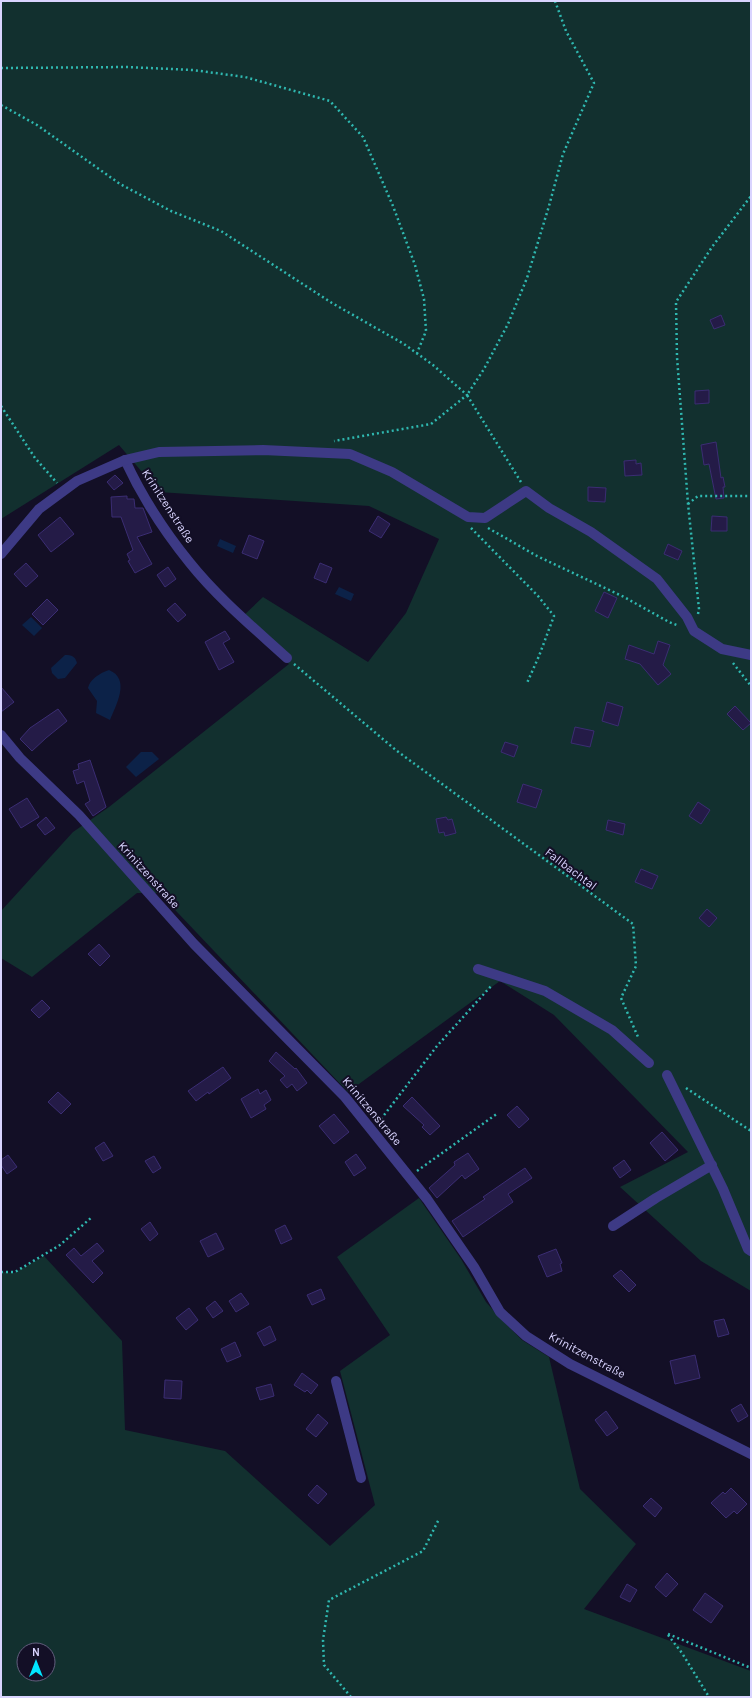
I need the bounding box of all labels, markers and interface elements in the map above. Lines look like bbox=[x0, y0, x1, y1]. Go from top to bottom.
street label: Krinitzenstraße bbox=[139, 467, 197, 545]
street label: Krinitzenstraße bbox=[115, 839, 183, 911]
street label: Fallbachtal bbox=[542, 845, 600, 893]
street label: Krinitzenstraße bbox=[339, 1074, 405, 1148]
street label: Krinitzenstraße bbox=[546, 1329, 628, 1381]
north arrow bbox=[16, 1642, 56, 1682]
text: N bbox=[32, 1646, 40, 1659]

